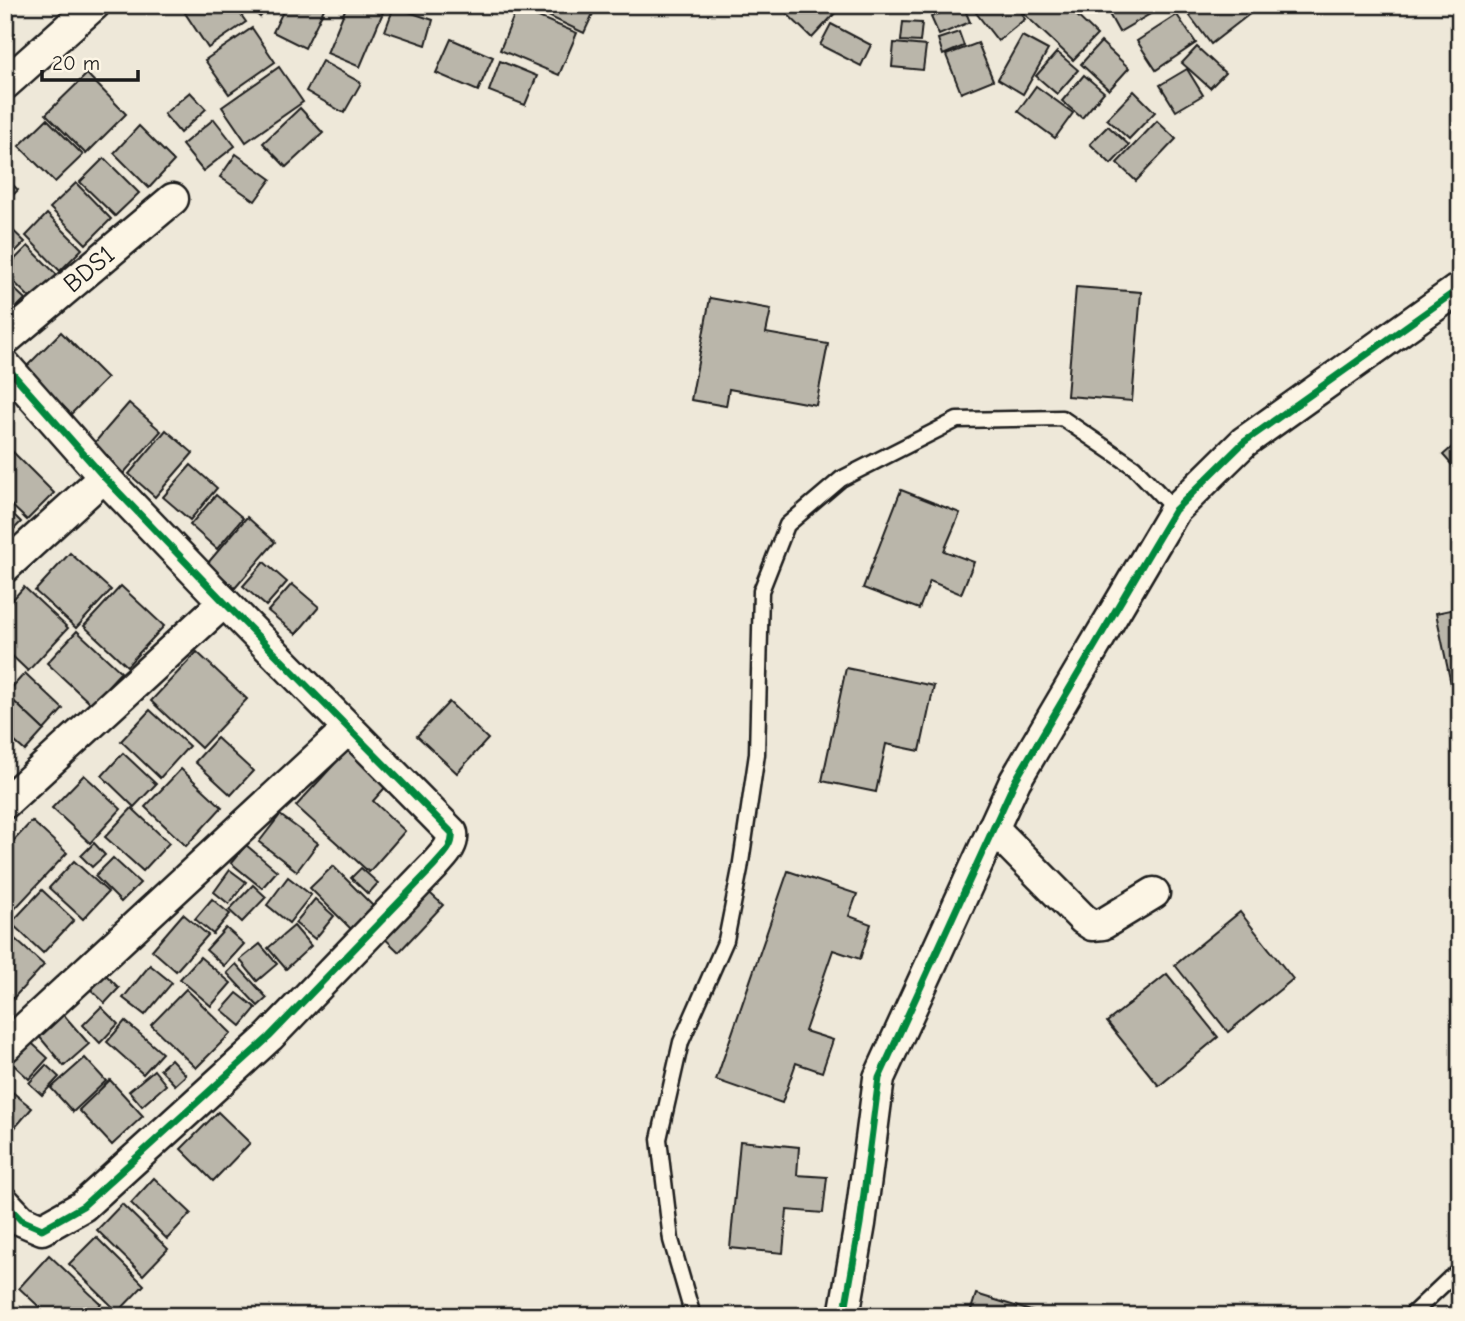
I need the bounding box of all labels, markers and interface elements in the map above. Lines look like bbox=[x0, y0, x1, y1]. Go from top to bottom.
scale bar bbox=[42, 38, 138, 82]
text: 20 m bbox=[52, 51, 100, 75]
street label: BDS1 bbox=[58, 239, 121, 299]

